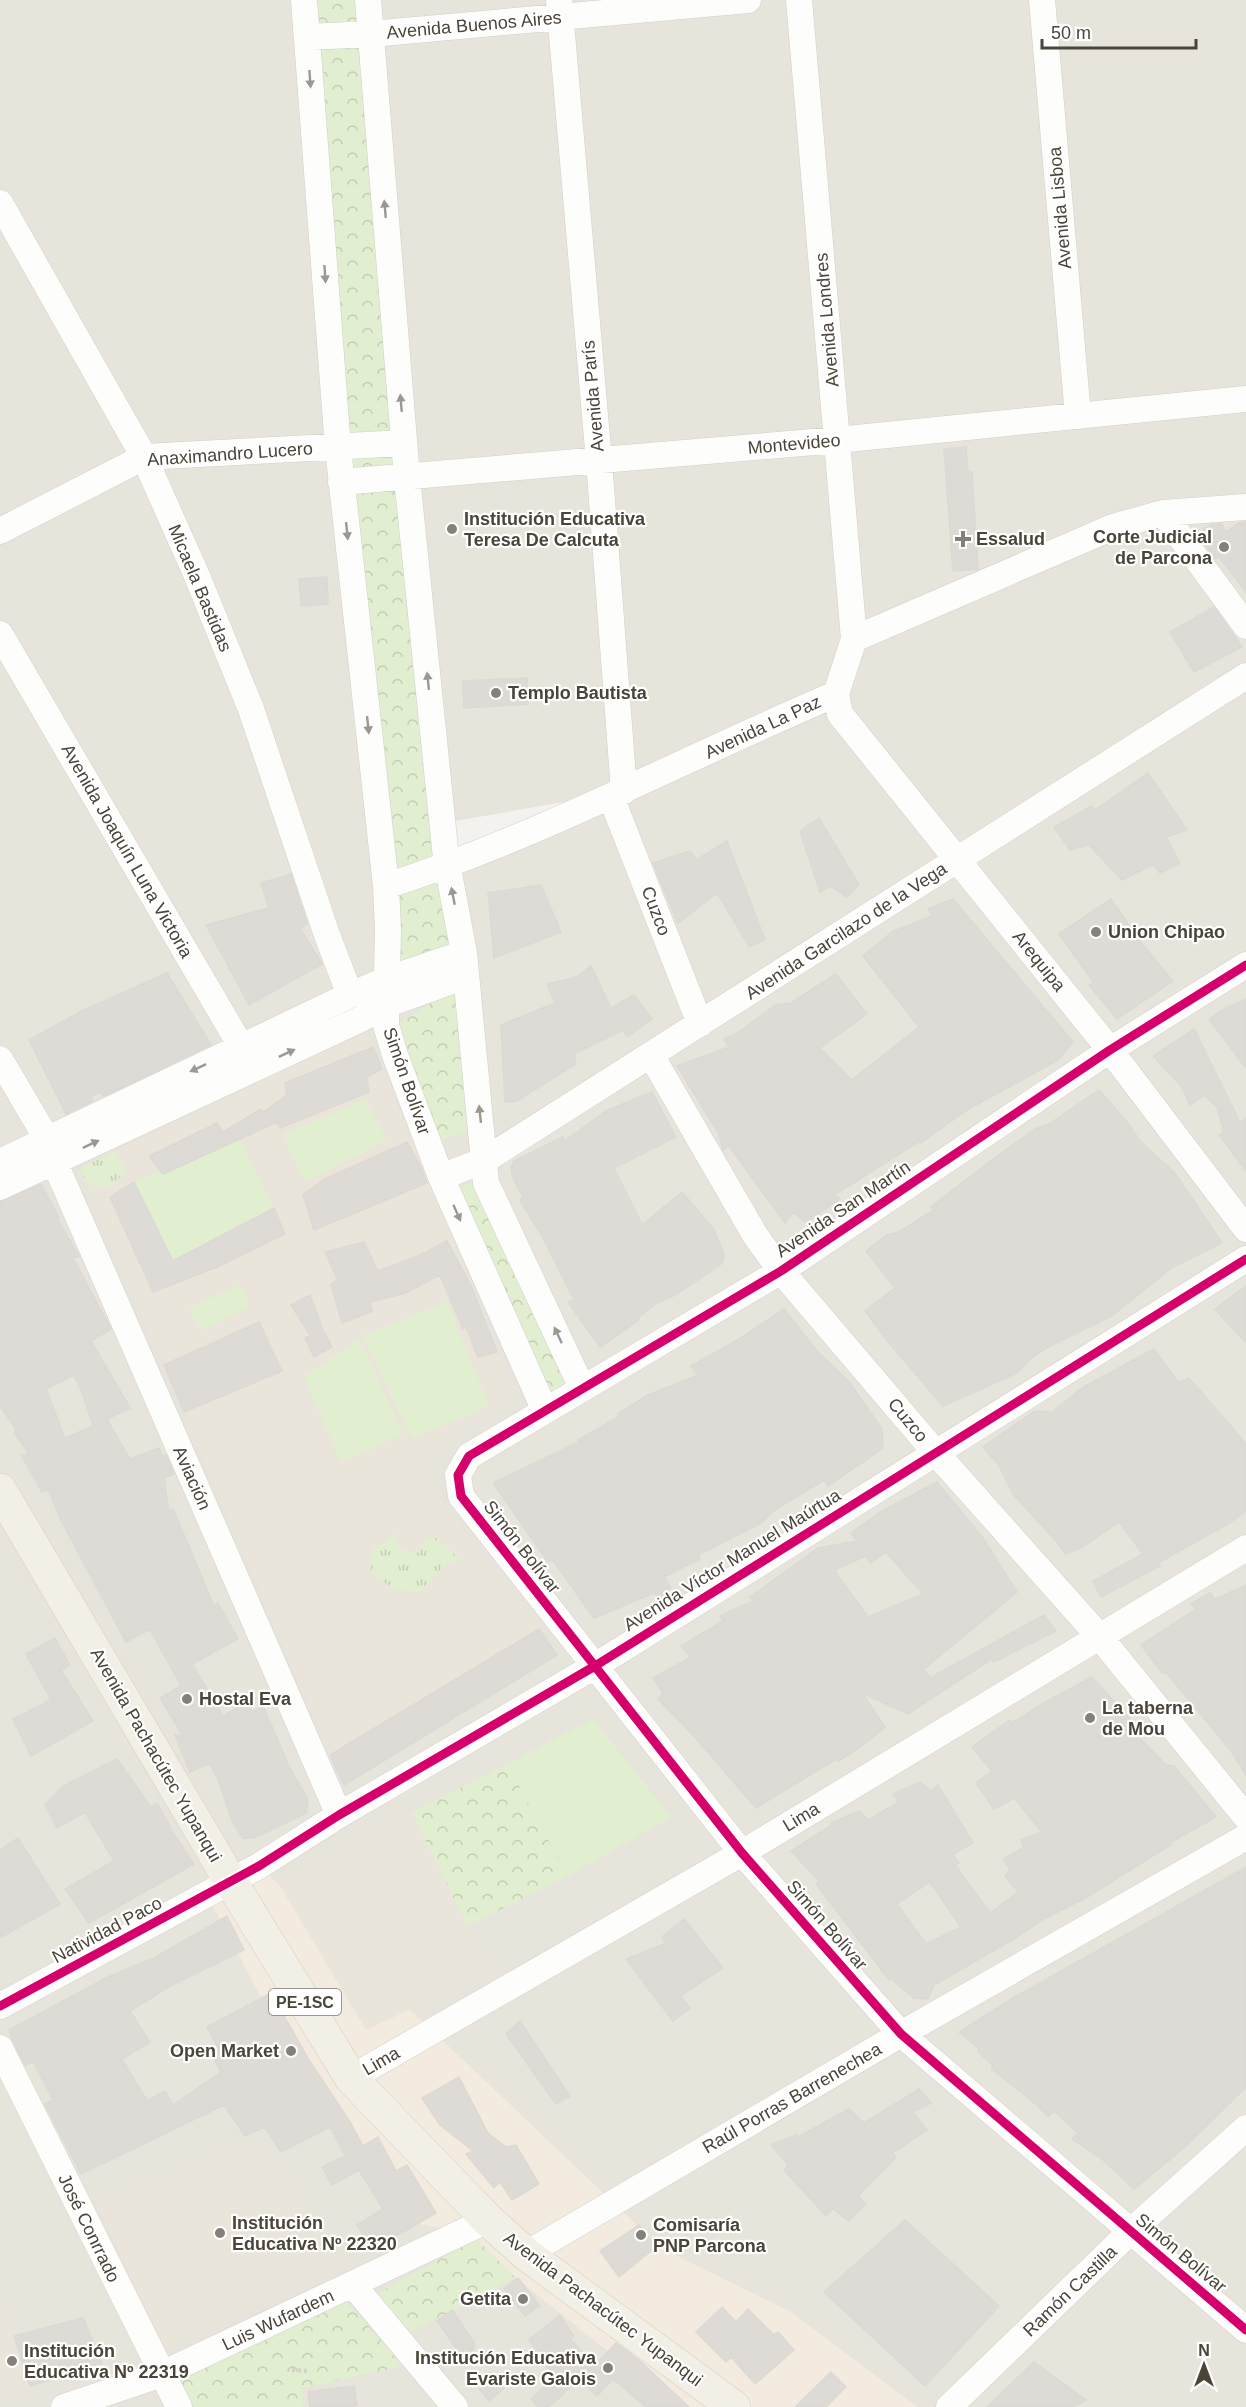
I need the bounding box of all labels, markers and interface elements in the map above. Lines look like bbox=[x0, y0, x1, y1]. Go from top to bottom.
street label: Avenida Buenos Aires bbox=[386, 7, 562, 43]
scale bar bbox=[1042, 12, 1196, 50]
text: 50 m bbox=[1051, 23, 1091, 43]
one-way arrow bbox=[305, 70, 315, 89]
street label: Avenida Lisboa bbox=[1045, 145, 1075, 270]
one-way arrow bbox=[380, 200, 390, 219]
street label: Avenida Londres bbox=[811, 252, 843, 388]
one-way arrow bbox=[320, 264, 329, 283]
street label: Avenida París bbox=[578, 339, 608, 453]
one-way arrow bbox=[396, 394, 406, 413]
street label: Montevideo bbox=[747, 430, 841, 458]
street label: Anaximandro Lucero bbox=[146, 438, 314, 470]
place label: Institución Educativa Teresa De Calcuta bbox=[464, 509, 646, 550]
street label: Micaela Bastidas bbox=[164, 521, 236, 655]
one-way arrow bbox=[342, 521, 352, 540]
marker: Institución Educativa Teresa De Calcuta bbox=[445, 522, 459, 536]
place label: Corte Judicial de Parcona bbox=[1093, 527, 1213, 568]
place label: Essalud bbox=[976, 529, 1045, 549]
marker: Essalud bbox=[954, 530, 972, 548]
marker: Corte Judicial de Parcona bbox=[1217, 540, 1231, 554]
one-way arrow bbox=[423, 672, 433, 691]
place label: Templo Bautista bbox=[508, 683, 648, 703]
marker: Templo Bautista bbox=[489, 686, 503, 700]
street label: Avenida La Paz bbox=[702, 691, 824, 763]
one-way arrow bbox=[363, 715, 373, 734]
street label: Avenida Joaquín Luna Victoria bbox=[57, 741, 197, 962]
street label: Avenida Garcilazo de la Vega bbox=[742, 858, 951, 1004]
street label: Cuzco bbox=[638, 884, 674, 938]
one-way arrow bbox=[448, 886, 457, 905]
place label: Union Chipao bbox=[1108, 922, 1225, 942]
marker: Union Chipao bbox=[1089, 925, 1103, 939]
street label: Arequipa bbox=[1009, 927, 1070, 996]
street label: Simón Bolívar bbox=[379, 1025, 435, 1137]
one-way arrow bbox=[278, 1049, 295, 1058]
one-way arrow bbox=[190, 1063, 207, 1072]
one-way arrow bbox=[475, 1105, 485, 1124]
one-way arrow bbox=[82, 1139, 99, 1148]
street label: Avenida San Martín bbox=[772, 1157, 914, 1261]
one-way arrow bbox=[452, 1204, 462, 1222]
one-way arrow bbox=[553, 1327, 562, 1344]
street label: Cuzco bbox=[884, 1394, 932, 1446]
street label: Aviación bbox=[169, 1443, 215, 1513]
street label: Avenida Víctor Manuel Maúrtua bbox=[620, 1484, 845, 1635]
street label: Simón Bolívar bbox=[480, 1497, 564, 1597]
street label: Avenida Pachacútec Yupanqui bbox=[86, 1645, 226, 1865]
place label: Hostal Eva bbox=[199, 1689, 292, 1709]
marker: Hostal Eva bbox=[180, 1692, 194, 1706]
place label: La taberna de Mou bbox=[1102, 1698, 1194, 1739]
marker: La taberna de Mou bbox=[1083, 1711, 1097, 1725]
street label: Lima bbox=[779, 1798, 824, 1836]
street label: Simón Bolívar bbox=[783, 1876, 871, 1974]
street label: Natividad Paco bbox=[49, 1893, 165, 1967]
road number: PE-1SC bbox=[269, 1989, 341, 2015]
street label: Raúl Porras Barrenechea bbox=[699, 2038, 886, 2157]
place label: Open Market bbox=[170, 2041, 279, 2061]
street label: Lima bbox=[359, 2042, 404, 2079]
marker: Open Market bbox=[284, 2044, 298, 2058]
street label: José Conrrado bbox=[54, 2171, 124, 2285]
street label: Simón Bolívar bbox=[1132, 2209, 1230, 2297]
place label: Institución Educativa Nº 22320 bbox=[232, 2213, 397, 2254]
place label: Comisaría PNP Parcona bbox=[653, 2215, 767, 2256]
marker: Institución Educativa Nº 22320 bbox=[213, 2226, 227, 2240]
street label: Avenida Pachacútec Yupanqui bbox=[500, 2228, 706, 2390]
marker: Comisaría PNP Parcona bbox=[634, 2228, 648, 2242]
street label: Ramón Castilla bbox=[1019, 2241, 1122, 2341]
street label: Luis Wufardem bbox=[219, 2285, 337, 2355]
place label: Getita bbox=[460, 2289, 512, 2309]
marker: Getita bbox=[516, 2292, 530, 2306]
north arrow bbox=[1174, 2335, 1234, 2395]
place label: Institución Educativa Nº 22319 bbox=[24, 2341, 189, 2382]
text: N bbox=[1198, 2342, 1210, 2359]
place label: Institución Educativa Evariste Galois bbox=[415, 2348, 597, 2389]
marker: Institución Educativa Nº 22319 bbox=[5, 2354, 19, 2368]
marker: Institución Educativa Evariste Galois bbox=[601, 2361, 615, 2375]

